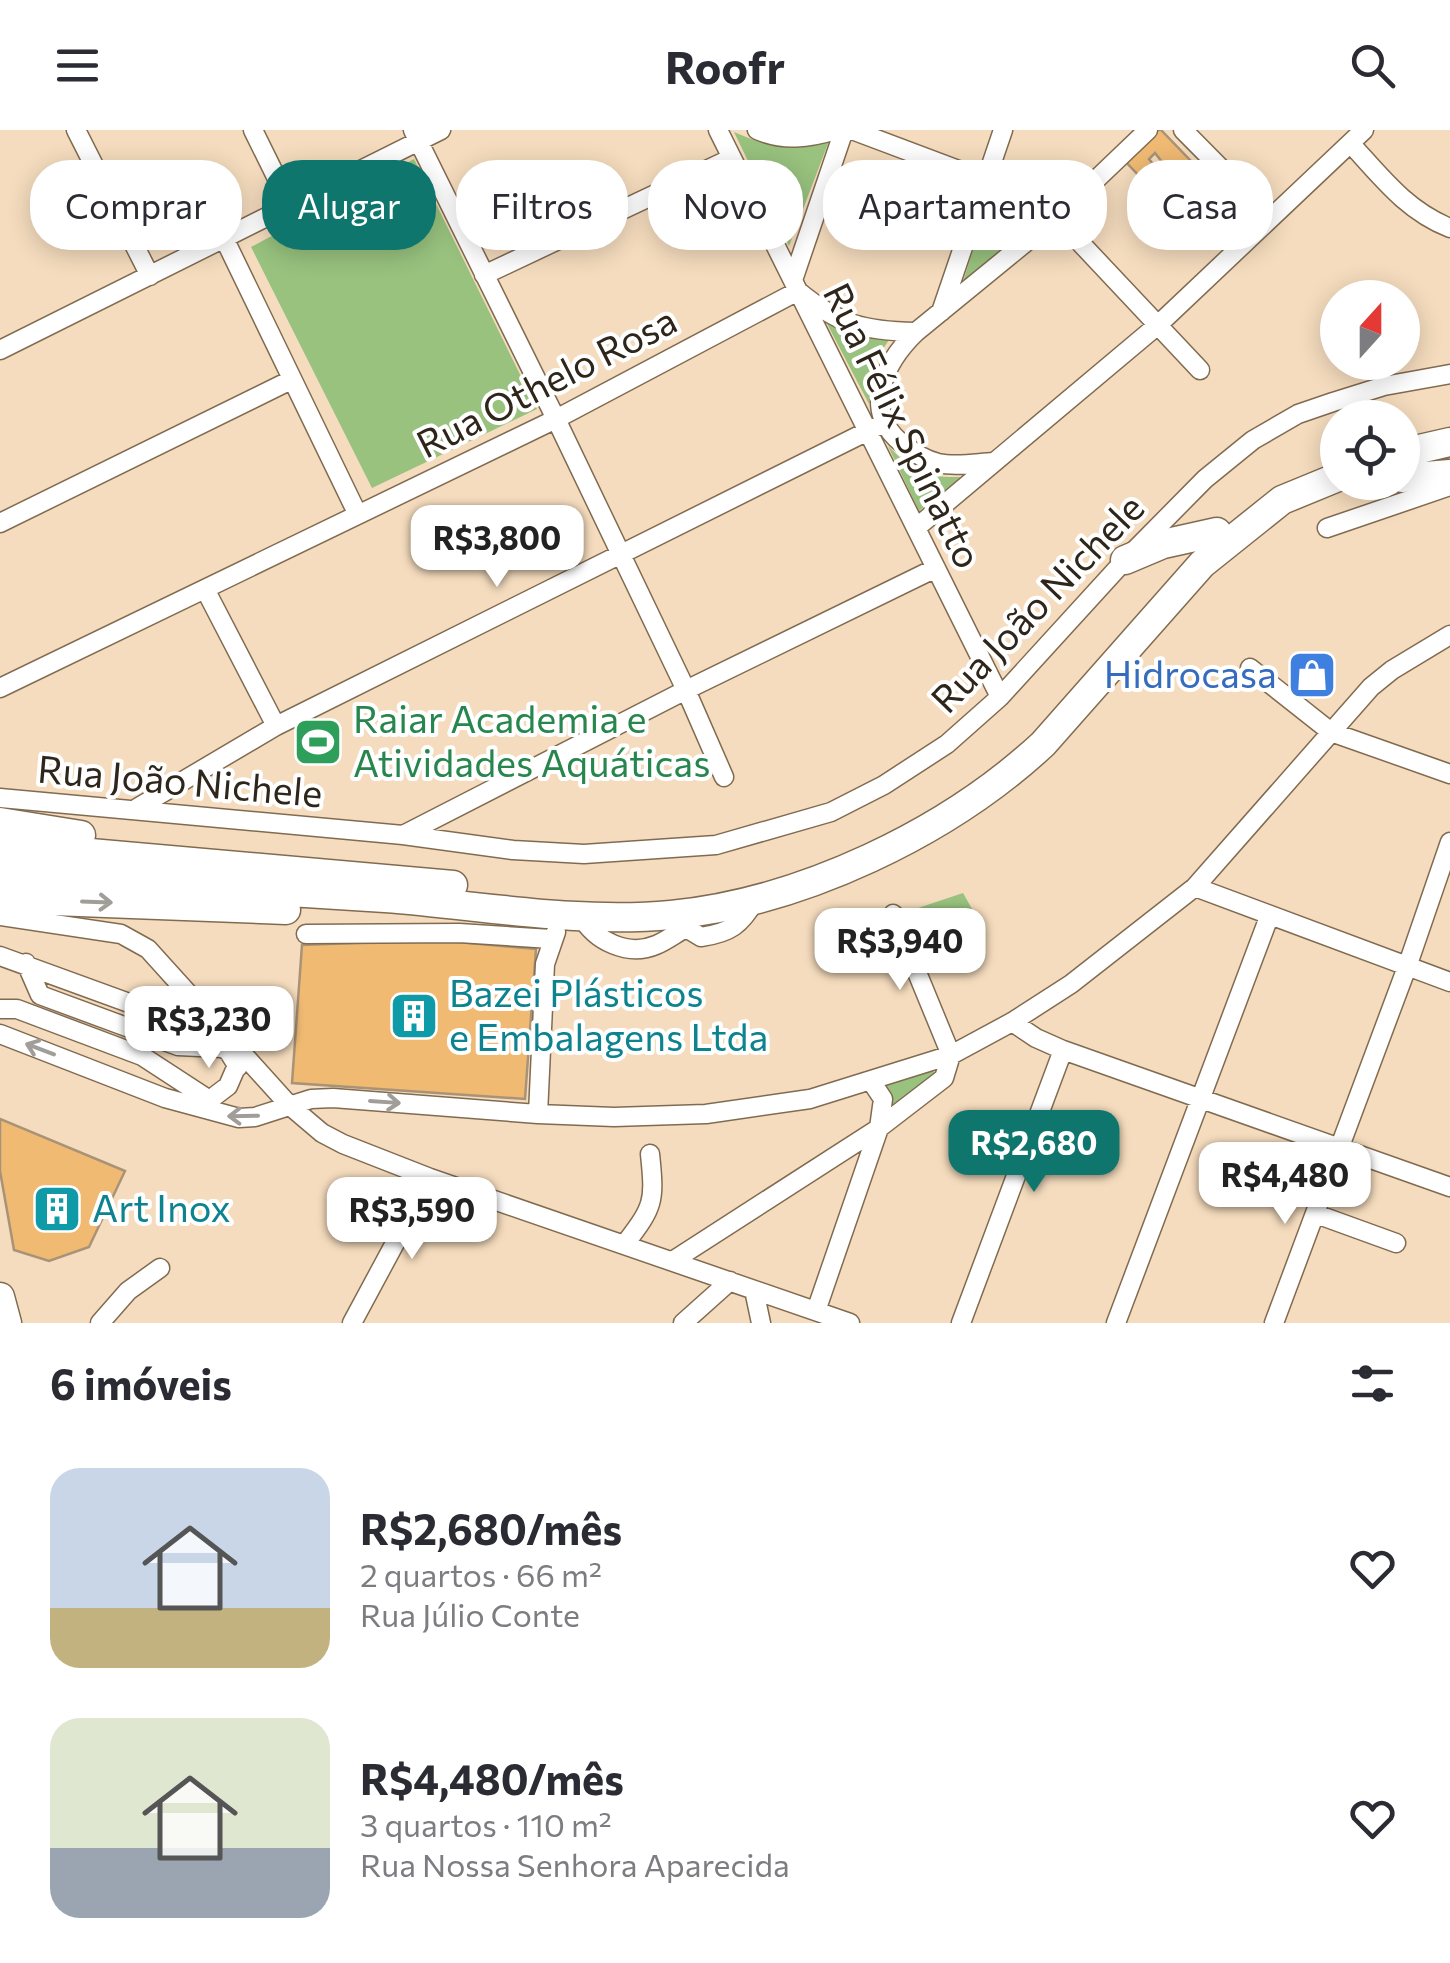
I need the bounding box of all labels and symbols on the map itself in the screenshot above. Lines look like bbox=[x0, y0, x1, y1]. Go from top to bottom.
street label: Rua Félix Spinatto bbox=[815, 275, 994, 575]
north arrow bbox=[1320, 280, 1420, 380]
street label: Rua Othelo Rosa bbox=[408, 295, 684, 467]
street label: Rua João Nichele bbox=[920, 483, 1152, 721]
pin: R$3,800 bbox=[405, 505, 589, 590]
place label: Hidrocasa bbox=[1104, 649, 1277, 696]
shop icon: Hidrocasa bbox=[1286, 649, 1338, 701]
place label: Raiar Academia e Atividades Aquáticas bbox=[353, 694, 710, 785]
sports icon: Raiar Academia e Atividades Aquáticas bbox=[292, 716, 344, 768]
street label: Rua João Nichele bbox=[36, 744, 325, 815]
one-way arrow bbox=[81, 893, 113, 912]
pin: R$3,940 bbox=[808, 908, 992, 993]
place label: Bazei Plásticos e Embalagens Ltda bbox=[449, 968, 768, 1059]
pin: R$3,230 bbox=[117, 986, 301, 1071]
building icon: Bazei Plásticos e Embalagens Ltda bbox=[388, 990, 440, 1042]
one-way arrow bbox=[26, 1039, 56, 1057]
one-way arrow bbox=[369, 1093, 401, 1112]
one-way arrow bbox=[228, 1106, 260, 1125]
pin: R$2,680 bbox=[942, 1110, 1126, 1195]
pin: R$4,480 bbox=[1193, 1142, 1377, 1227]
pin: R$3,590 bbox=[320, 1177, 504, 1262]
building icon: Art Inox bbox=[31, 1183, 83, 1235]
place label: Art Inox bbox=[92, 1183, 231, 1230]

